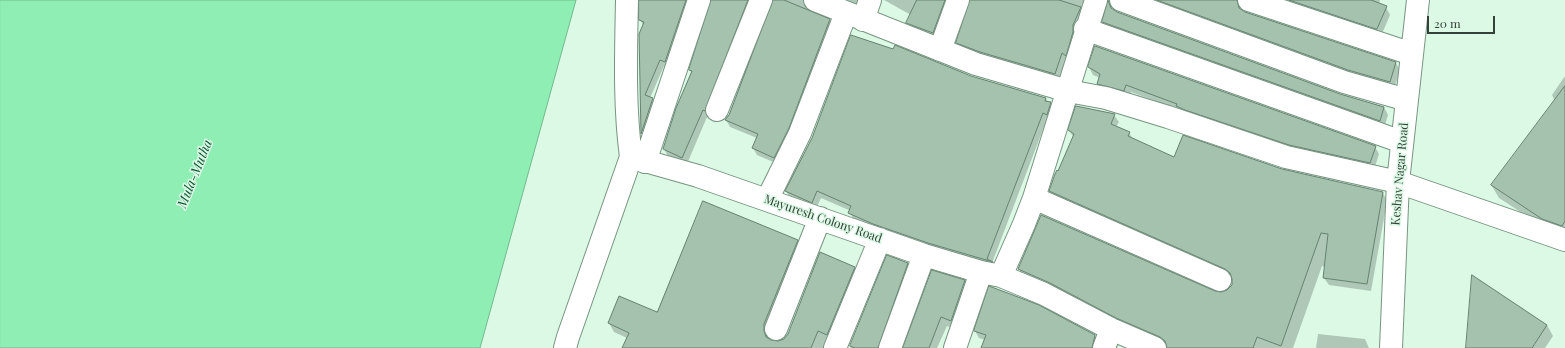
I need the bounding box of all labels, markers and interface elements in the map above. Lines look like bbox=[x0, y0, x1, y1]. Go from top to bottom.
scale bar bbox=[1429, 8, 1497, 34]
text: 20 m bbox=[1434, 15, 1461, 31]
street label: Keshav Nagar Road bbox=[1388, 122, 1412, 226]
water label: Mula-Mutha bbox=[174, 138, 216, 210]
street label: Mayuresh Colony Road bbox=[762, 192, 884, 246]

